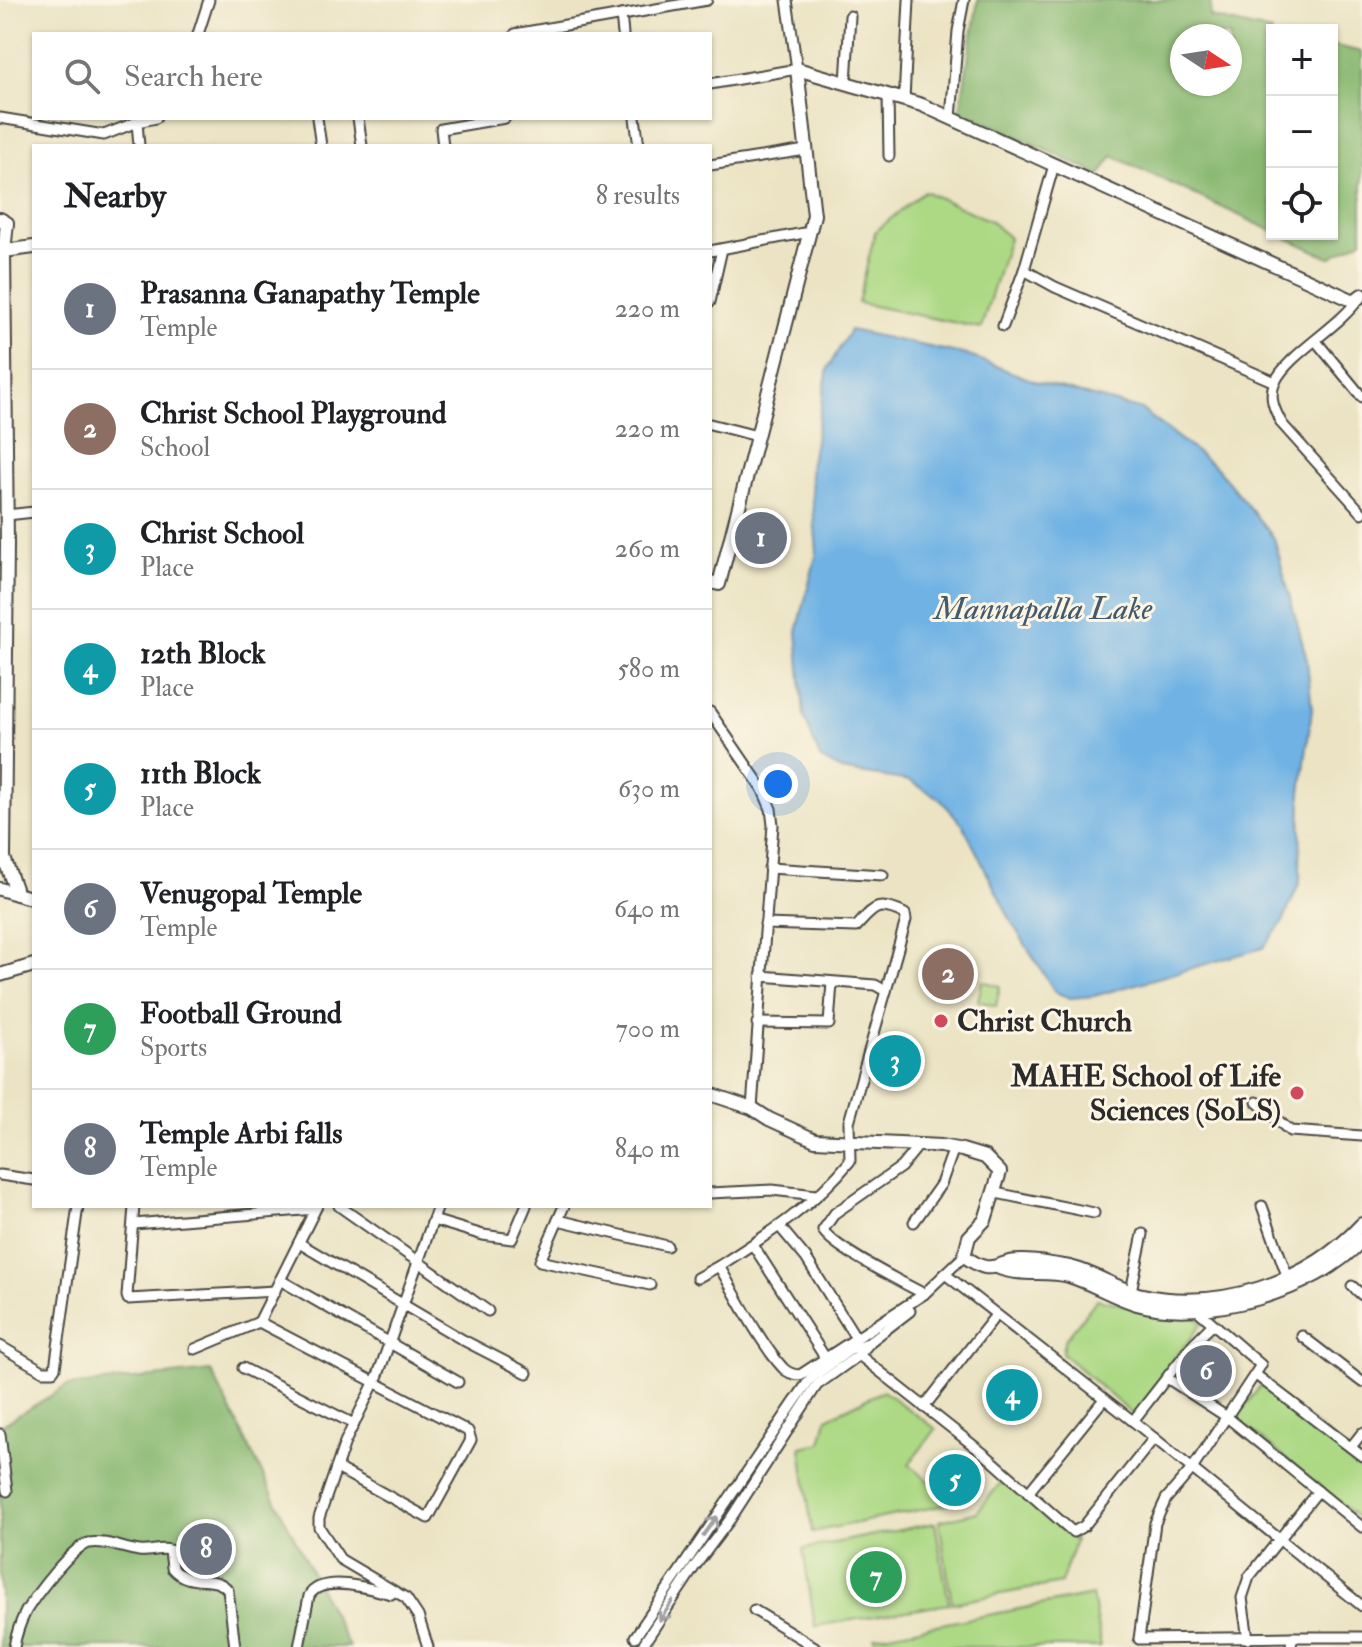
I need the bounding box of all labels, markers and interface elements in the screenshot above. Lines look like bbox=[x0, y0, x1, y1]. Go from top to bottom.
north arrow bbox=[1170, 24, 1242, 96]
map controls bbox=[1266, 24, 1338, 240]
button: + bbox=[1266, 24, 1338, 96]
search box bbox=[32, 32, 712, 120]
icon: search bbox=[60, 54, 104, 98]
text: Search here bbox=[124, 58, 263, 95]
button: − bbox=[1266, 96, 1338, 168]
button: locate bbox=[1266, 168, 1338, 240]
text: Nearby bbox=[64, 175, 166, 218]
text: 8 results bbox=[596, 180, 680, 212]
text: Prasanna Ganapathy Temple bbox=[140, 275, 480, 312]
text: 1 bbox=[85, 293, 95, 325]
text: 220 m bbox=[615, 293, 680, 325]
text: Temple bbox=[140, 312, 217, 344]
text: Christ School Playground bbox=[140, 395, 447, 432]
text: 2 bbox=[83, 413, 97, 445]
text: 220 m bbox=[615, 413, 680, 445]
text: School bbox=[140, 432, 210, 464]
pin: 1 bbox=[735, 508, 787, 568]
text: Christ School bbox=[140, 515, 304, 552]
text: 3 bbox=[85, 533, 95, 565]
text: 260 m bbox=[615, 533, 680, 565]
text: Place bbox=[140, 552, 194, 584]
water label: Mannapalla Lake bbox=[932, 589, 1152, 629]
text: 12th Block bbox=[140, 635, 266, 672]
text: 4 bbox=[83, 653, 97, 685]
text: 580 m bbox=[617, 653, 680, 685]
text: Place bbox=[140, 672, 194, 704]
text: 11th Block bbox=[140, 755, 261, 792]
your location bbox=[758, 764, 798, 804]
text: 5 bbox=[84, 773, 96, 805]
text: 630 m bbox=[618, 773, 680, 805]
text: Place bbox=[140, 792, 194, 824]
text: Venugopal Temple bbox=[140, 875, 362, 912]
text: 6 bbox=[83, 893, 97, 925]
text: 640 m bbox=[614, 893, 680, 925]
text: Temple bbox=[140, 912, 217, 944]
pin: 2 bbox=[922, 944, 974, 1004]
text: Football Ground bbox=[140, 995, 342, 1032]
place label: Christ Church bbox=[957, 1003, 1132, 1040]
marker: Christ Church bbox=[932, 1012, 950, 1030]
text: 7 bbox=[84, 1013, 96, 1045]
text: 700 m bbox=[616, 1013, 680, 1045]
pin: 3 bbox=[869, 1031, 921, 1091]
text: Sports bbox=[140, 1032, 207, 1064]
place label: MAHE School of Life Sciences (SoLS) bbox=[1010, 1058, 1281, 1129]
marker: MAHE School of Life Sciences (SoLS) bbox=[1288, 1084, 1306, 1102]
text: Temple Arbi falls bbox=[140, 1115, 342, 1152]
text: 8 bbox=[84, 1133, 96, 1165]
text: 840 m bbox=[615, 1133, 680, 1165]
text: Temple bbox=[140, 1152, 217, 1184]
pin: 6 bbox=[1180, 1341, 1232, 1401]
pin: 4 bbox=[986, 1365, 1038, 1425]
pin: 5 bbox=[929, 1450, 981, 1510]
one-way arrow bbox=[702, 1516, 718, 1538]
pin: 8 bbox=[180, 1519, 232, 1579]
pin: 7 bbox=[850, 1547, 902, 1607]
one-way arrow bbox=[657, 1599, 674, 1621]

